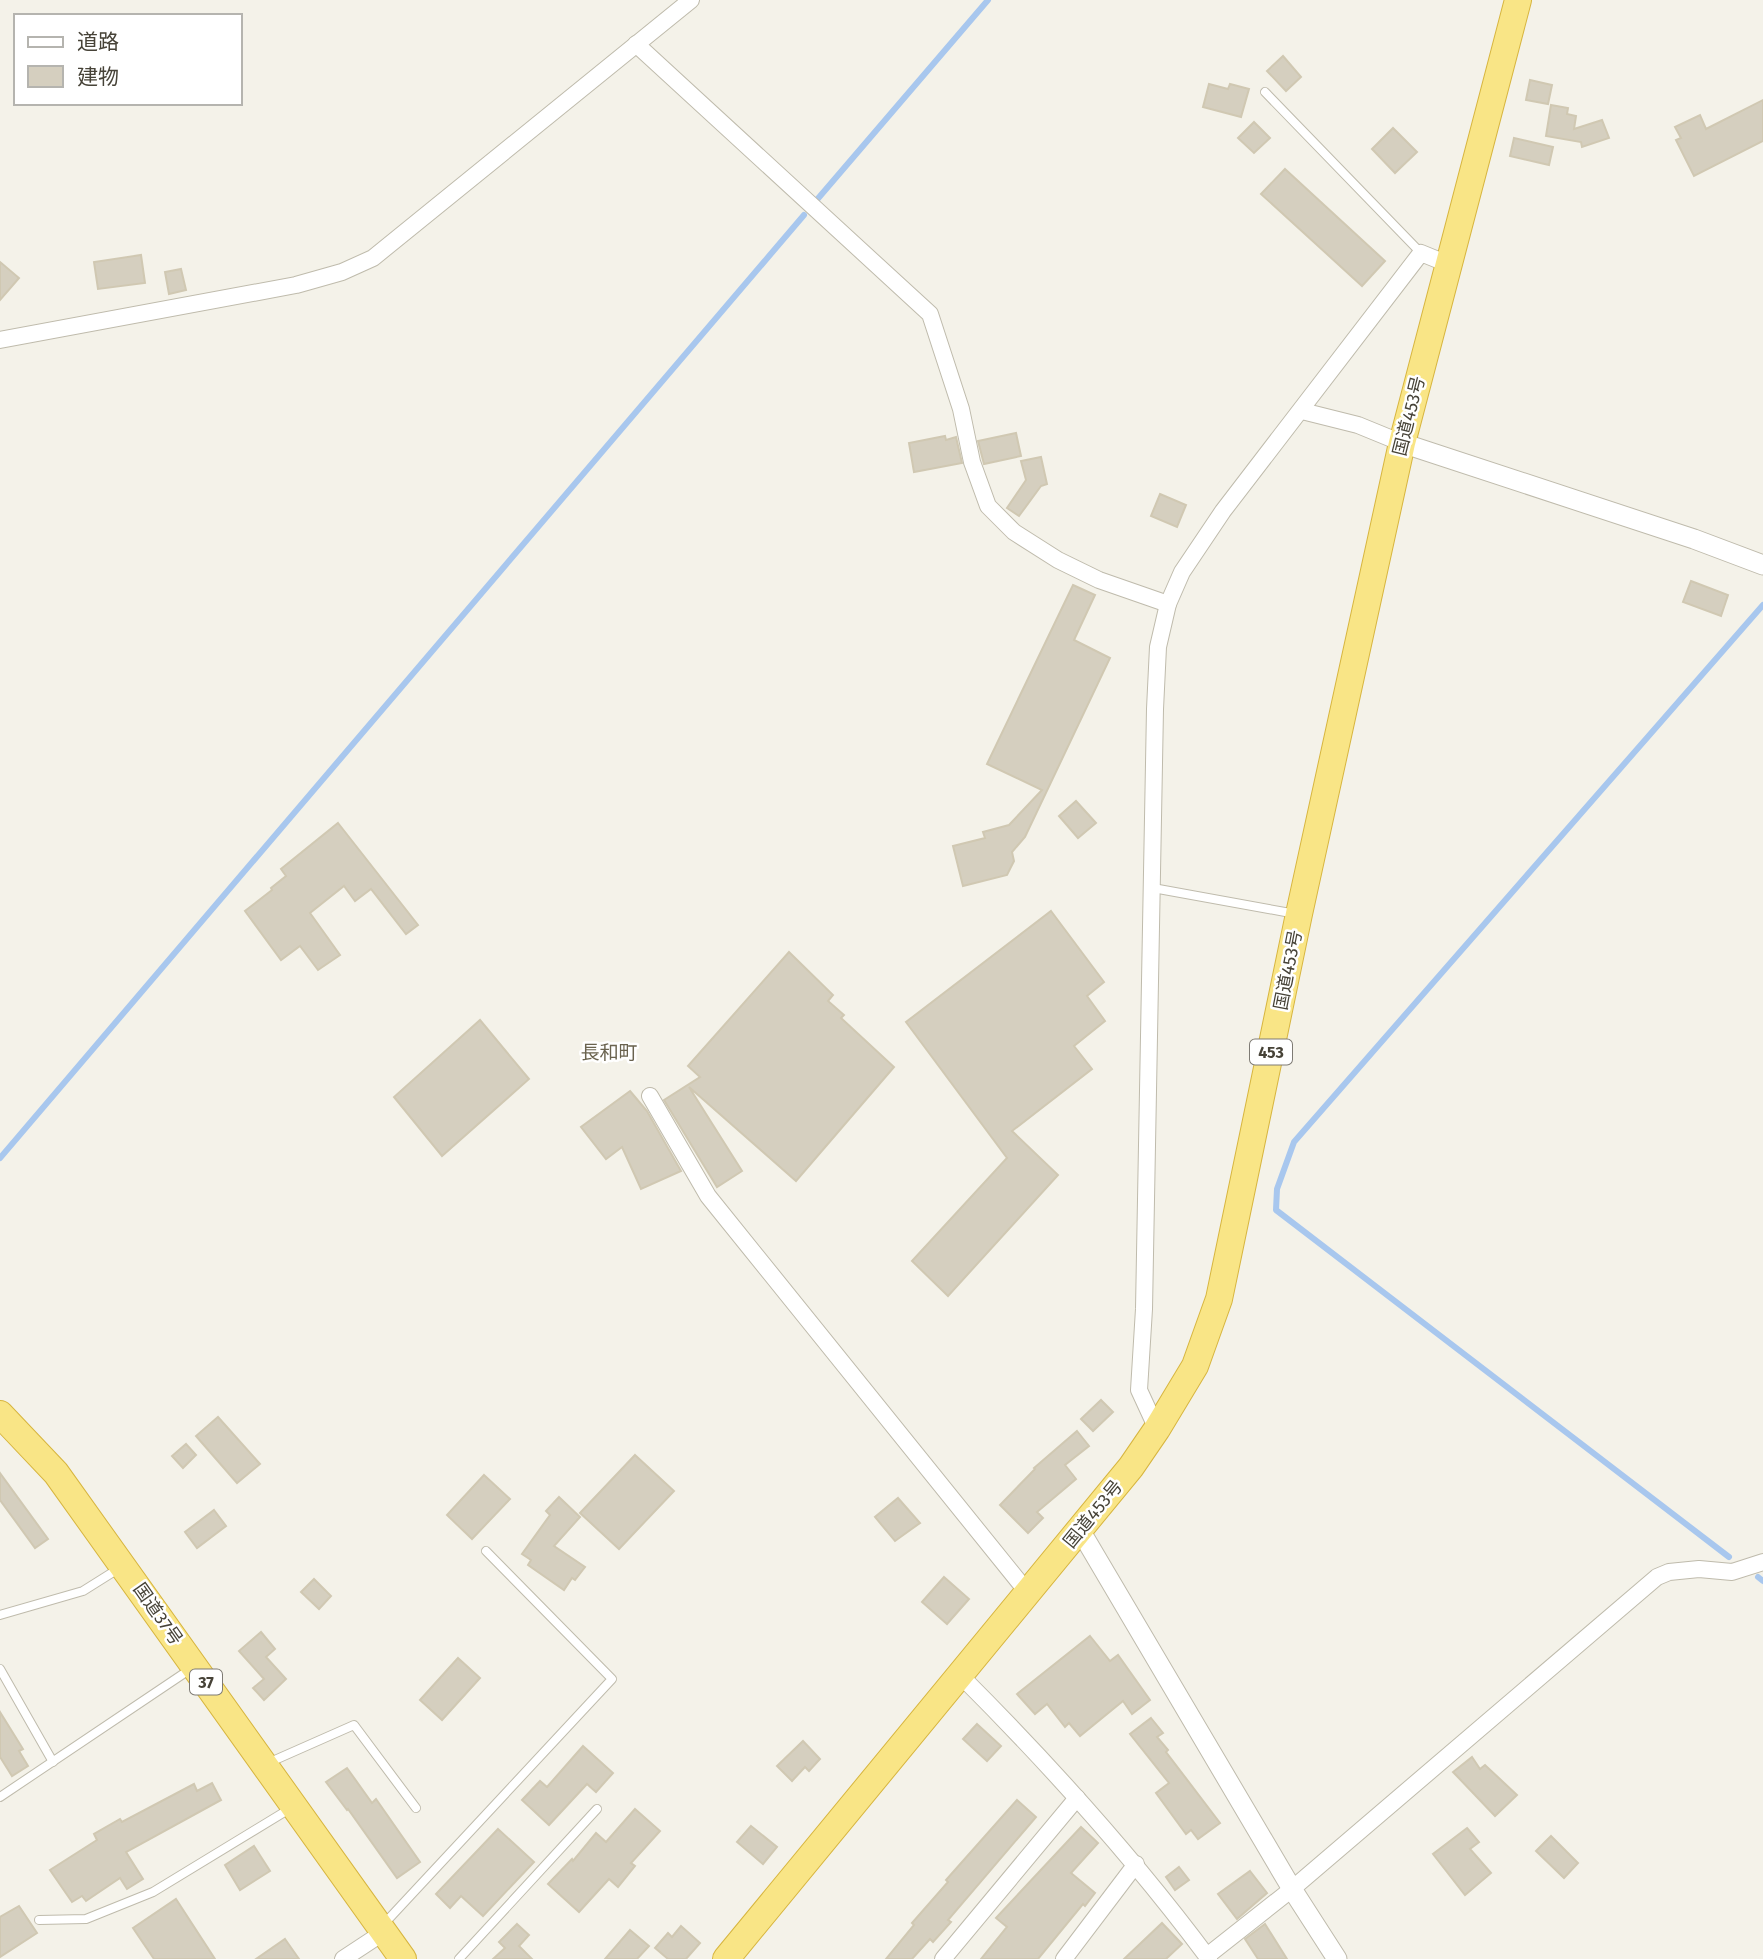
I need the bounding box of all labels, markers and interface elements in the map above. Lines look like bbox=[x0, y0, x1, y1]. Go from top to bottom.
legend bbox=[14, 14, 242, 105]
text: 道路 bbox=[77, 29, 119, 55]
text: 建物 bbox=[77, 64, 119, 90]
street label: 国道453号 bbox=[1388, 374, 1430, 458]
street label: 国道453号 bbox=[1269, 928, 1307, 1012]
road number: 453 bbox=[1250, 1040, 1292, 1064]
district label: 長和町 bbox=[580, 1041, 638, 1064]
street label: 国道453号 bbox=[1059, 1475, 1127, 1553]
street label: 国道37号 bbox=[129, 1579, 187, 1649]
road number: 37 bbox=[190, 1670, 222, 1694]

